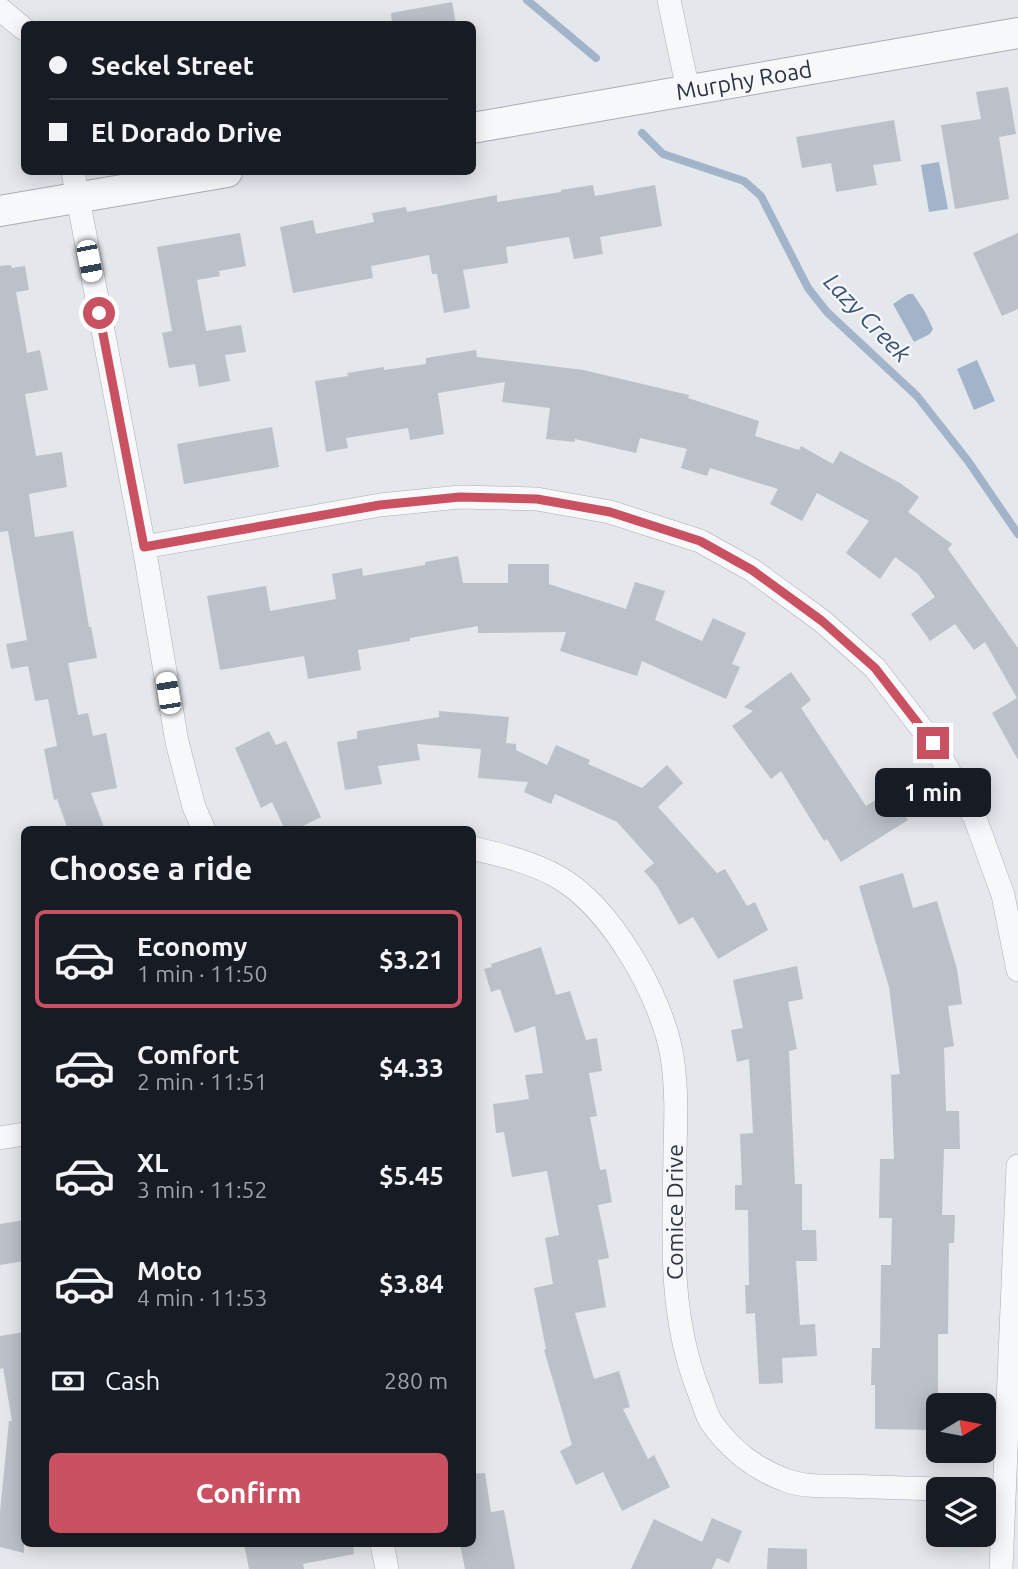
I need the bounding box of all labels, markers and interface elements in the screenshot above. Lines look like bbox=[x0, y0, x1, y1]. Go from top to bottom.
text: Seckel Street bbox=[91, 51, 254, 80]
street label: Murphy Road bbox=[674, 56, 814, 104]
text: El Dorado Drive bbox=[91, 118, 282, 147]
car bbox=[75, 238, 104, 284]
water label: Lazy Creek bbox=[819, 268, 917, 368]
route start bbox=[83, 297, 115, 329]
car bbox=[155, 671, 182, 715]
route end bbox=[917, 727, 949, 759]
callout: 1 min bbox=[875, 768, 991, 816]
text: 1 min bbox=[904, 780, 962, 805]
text: Choose a ride bbox=[49, 850, 252, 886]
icon: car bbox=[53, 928, 116, 991]
text: Economy bbox=[137, 932, 247, 961]
text: $3.21 bbox=[379, 945, 444, 974]
text: 1 min · 11:50 bbox=[137, 961, 268, 986]
icon: car bbox=[53, 1036, 116, 1099]
text: Comfort bbox=[137, 1040, 240, 1069]
text: $4.33 bbox=[379, 1053, 444, 1082]
text: 2 min · 11:51 bbox=[137, 1069, 268, 1094]
icon: car bbox=[53, 1144, 116, 1207]
street label: Comice Drive bbox=[662, 1144, 687, 1280]
text: XL bbox=[137, 1148, 168, 1177]
text: $5.45 bbox=[379, 1161, 444, 1190]
text: 3 min · 11:52 bbox=[137, 1177, 268, 1202]
icon: car bbox=[53, 1252, 116, 1315]
text: Moto bbox=[137, 1256, 202, 1285]
text: $3.84 bbox=[379, 1269, 444, 1298]
text: 4 min · 11:53 bbox=[137, 1285, 268, 1310]
icon: cash bbox=[49, 1362, 87, 1400]
text: Cash bbox=[105, 1366, 160, 1395]
text: 280 m bbox=[384, 1368, 448, 1393]
north arrow bbox=[926, 1393, 996, 1463]
map controls bbox=[926, 1393, 996, 1547]
button: Confirm bbox=[49, 1453, 448, 1533]
button: layers bbox=[926, 1477, 996, 1547]

